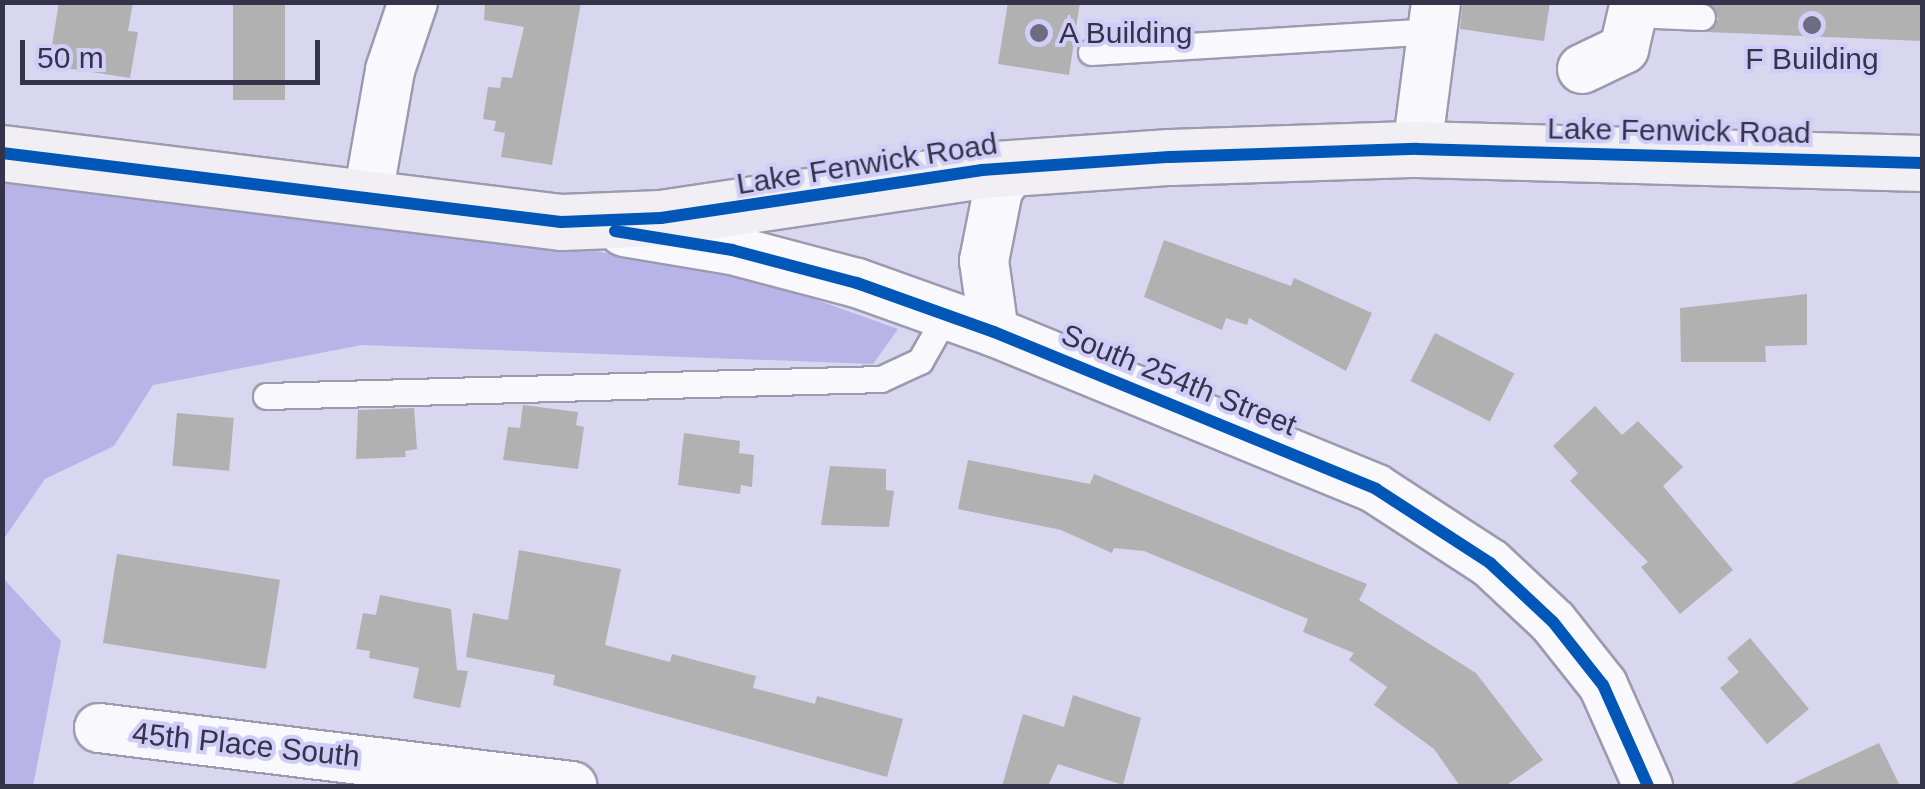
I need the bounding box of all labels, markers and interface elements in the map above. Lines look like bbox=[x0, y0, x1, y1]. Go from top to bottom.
marker: F Building bbox=[1801, 14, 1823, 36]
place label: A Building bbox=[1059, 15, 1194, 51]
scale bar bbox=[25, 20, 325, 82]
marker: A Building bbox=[1028, 22, 1050, 44]
text: 50 m bbox=[37, 41, 104, 74]
place label: F Building bbox=[1745, 41, 1879, 77]
street label: Lake Fenwick Road bbox=[1547, 111, 1811, 151]
street label: Lake Fenwick Road bbox=[734, 126, 1000, 202]
street label: South 254th Street bbox=[1056, 316, 1302, 444]
street label: 45th Place South bbox=[130, 715, 362, 775]

